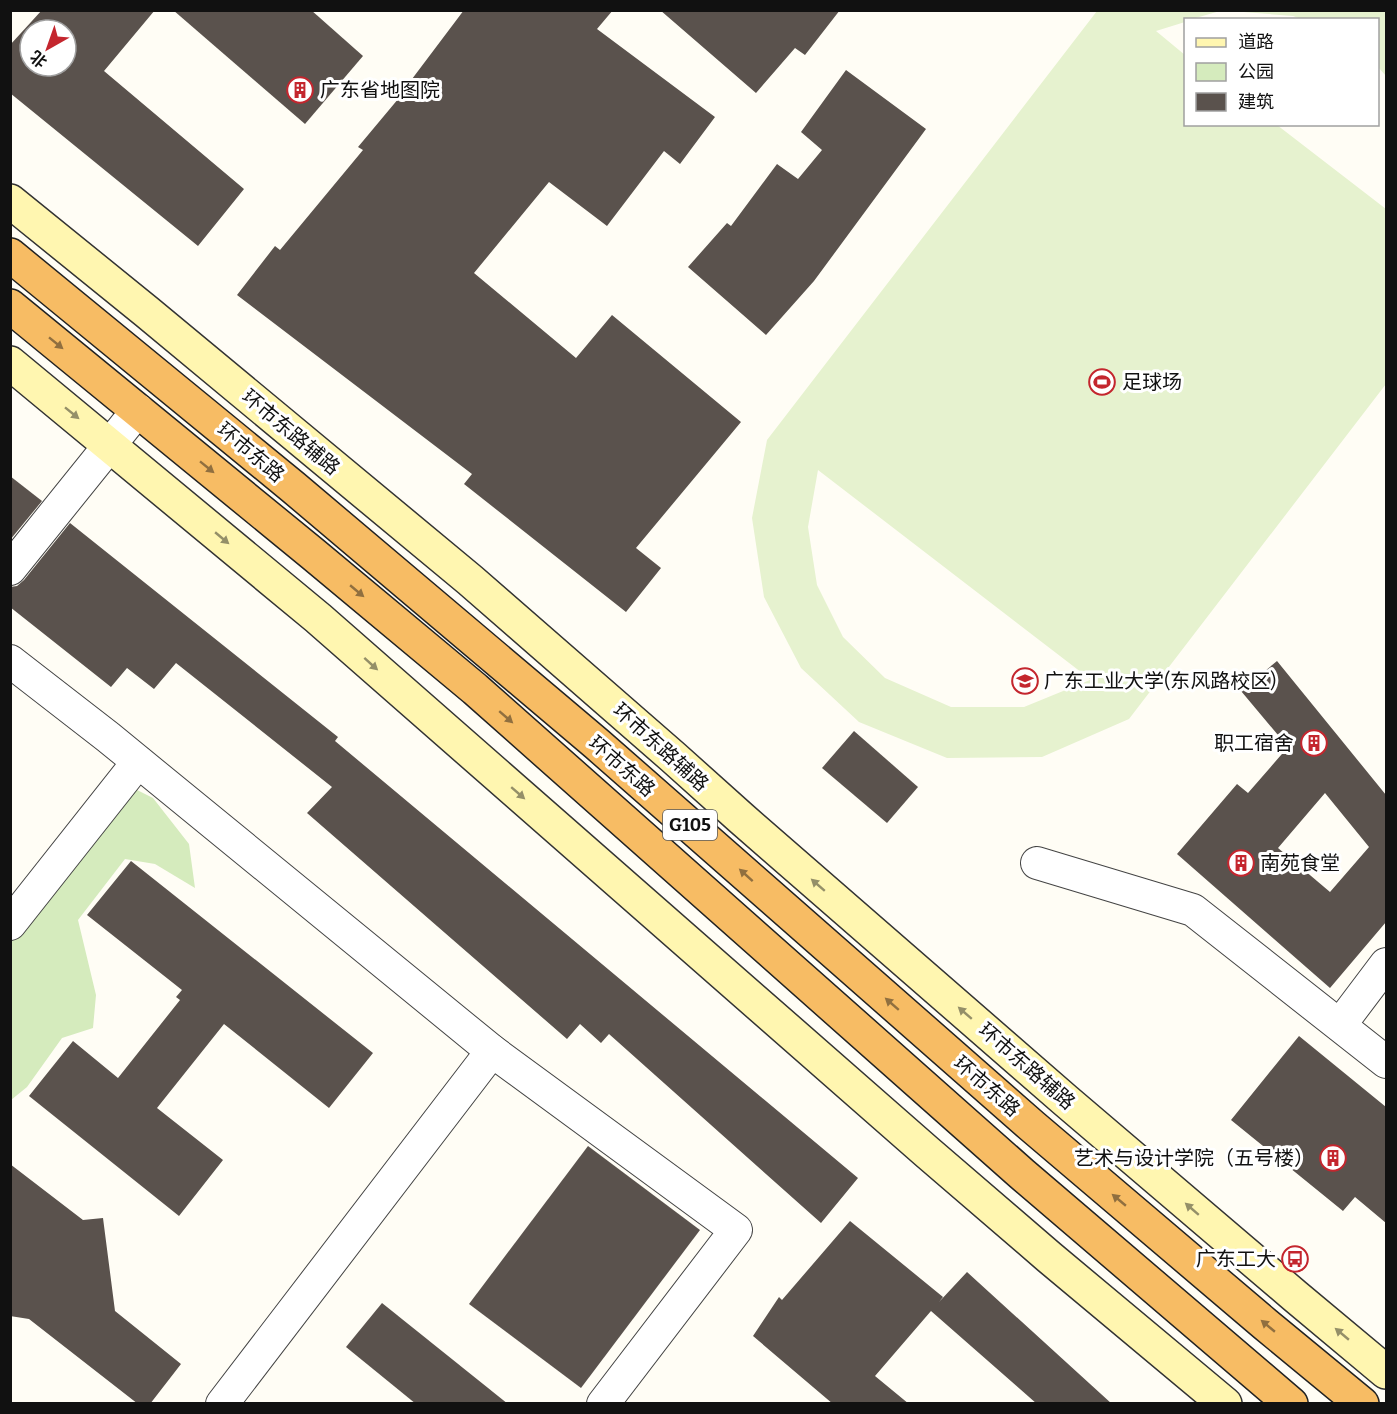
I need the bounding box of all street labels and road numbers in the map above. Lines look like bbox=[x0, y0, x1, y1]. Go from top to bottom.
street label: 环市东路辅路 bbox=[237, 384, 345, 480]
street label: 环市东路 bbox=[213, 417, 289, 487]
street label: 环市东路辅路 bbox=[608, 698, 714, 796]
street label: 环市东路 bbox=[584, 731, 660, 801]
road number: G105 bbox=[663, 810, 717, 840]
street label: 环市东路辅路 bbox=[974, 1018, 1080, 1114]
street label: 环市东路 bbox=[949, 1051, 1025, 1121]

